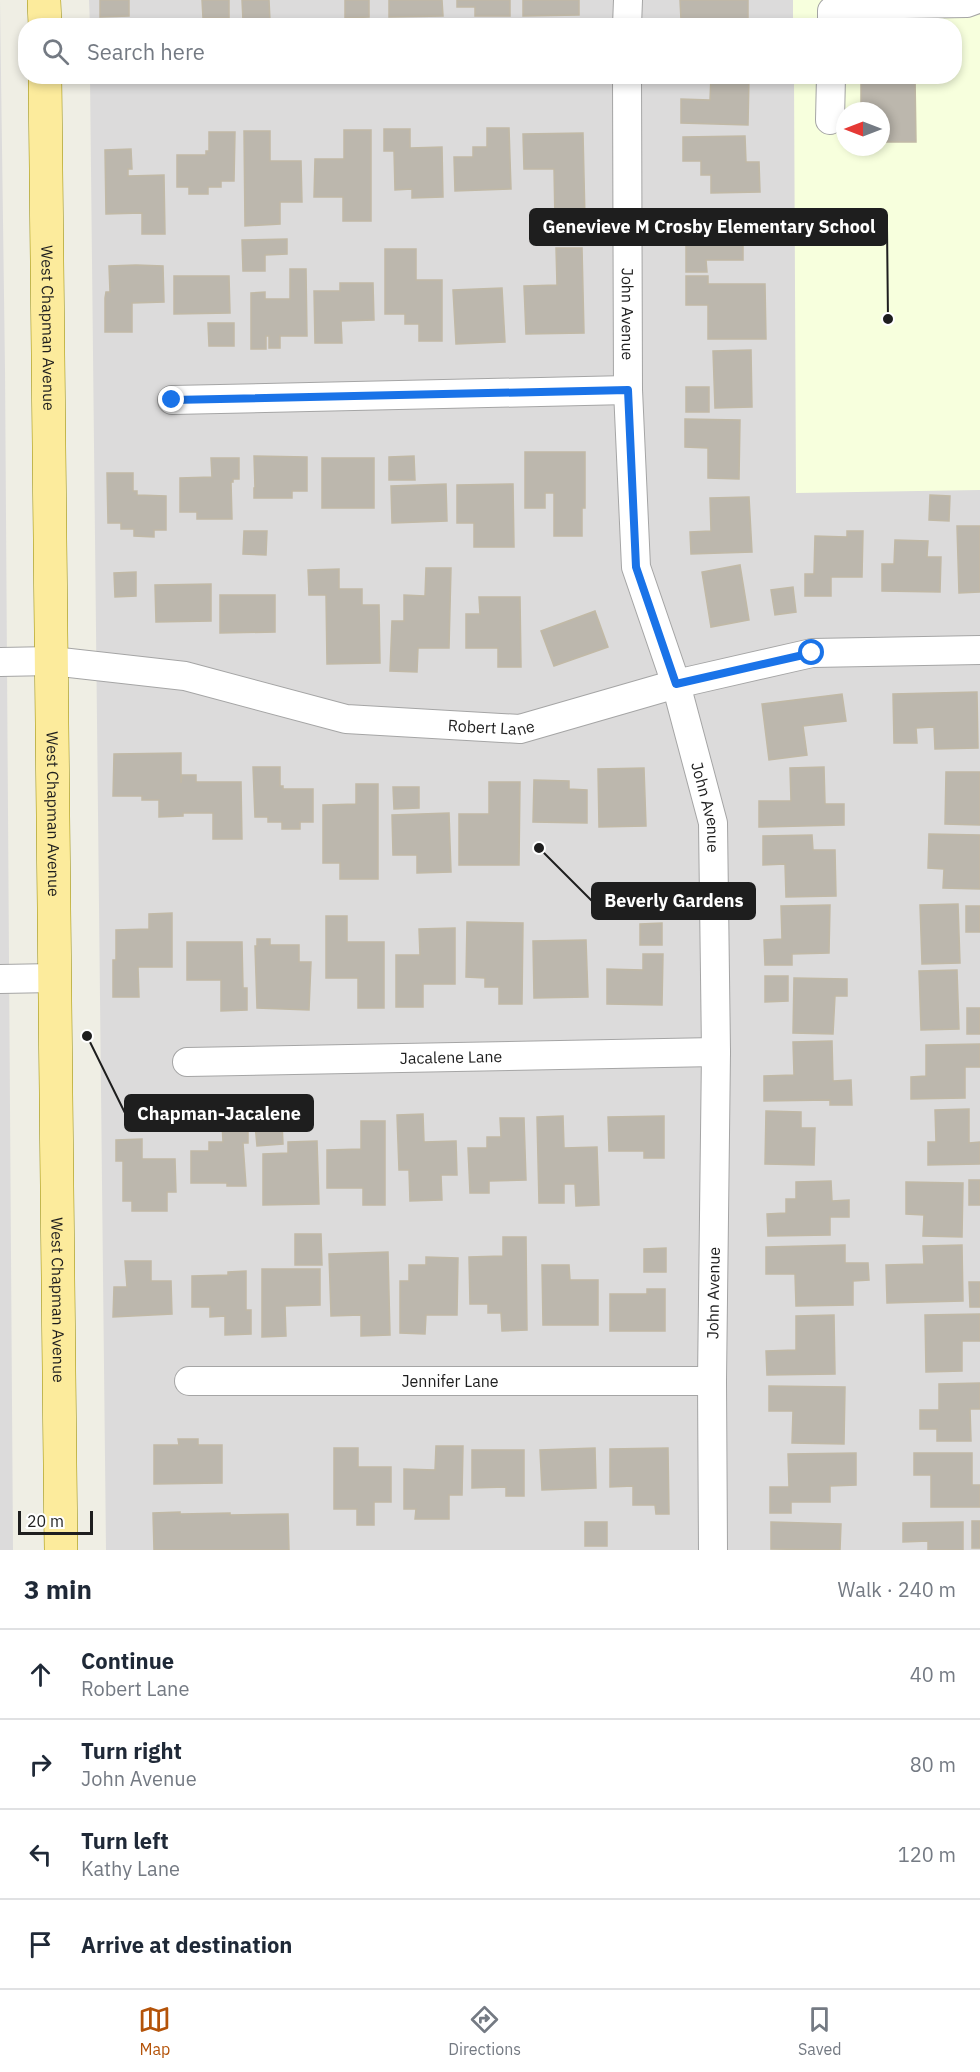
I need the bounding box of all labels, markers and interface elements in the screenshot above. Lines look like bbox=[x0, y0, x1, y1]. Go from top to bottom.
search box bbox=[18, 18, 962, 84]
icon: search bbox=[39, 35, 72, 68]
text: Search here bbox=[87, 37, 205, 66]
north arrow bbox=[836, 102, 890, 156]
callout: Genevieve M Crosby Elementary School bbox=[530, 209, 887, 245]
text: Genevieve M Crosby Elementary School bbox=[543, 215, 876, 238]
street label: West Chapman Avenue bbox=[37, 245, 59, 411]
street label: John Avenue bbox=[618, 268, 638, 361]
route end bbox=[158, 386, 184, 412]
route start bbox=[798, 639, 824, 665]
street label: Robert Lane bbox=[447, 715, 537, 740]
street label: West Chapman Avenue bbox=[43, 731, 64, 897]
street label: John Avenue bbox=[687, 760, 723, 853]
callout: Beverly Gardens bbox=[592, 883, 755, 919]
text: Beverly Gardens bbox=[604, 889, 744, 912]
street label: Jacalene Lane bbox=[399, 1046, 503, 1068]
callout: Chapman-Jacalene bbox=[125, 1095, 313, 1131]
text: Chapman-Jacalene bbox=[137, 1102, 301, 1125]
street label: West Chapman Avenue bbox=[47, 1217, 69, 1383]
street label: John Avenue bbox=[702, 1246, 724, 1339]
street label: Jennifer Lane bbox=[401, 1371, 499, 1391]
scale bar bbox=[18, 1508, 93, 1536]
text: 20 m bbox=[27, 1511, 64, 1531]
text: 3 min bbox=[24, 1572, 92, 1606]
text: Walk · 240 m bbox=[838, 1576, 956, 1603]
text: Continue bbox=[81, 1646, 174, 1675]
icon: ahead bbox=[24, 1658, 57, 1691]
text: 40 m bbox=[910, 1661, 956, 1688]
text: Robert Lane bbox=[81, 1675, 189, 1702]
text: Turn right bbox=[81, 1736, 182, 1765]
icon: right bbox=[24, 1748, 57, 1781]
text: 80 m bbox=[910, 1751, 956, 1778]
text: John Avenue bbox=[81, 1765, 197, 1792]
text: Turn left bbox=[81, 1826, 169, 1855]
icon: left bbox=[24, 1838, 57, 1871]
text: 120 m bbox=[898, 1841, 956, 1868]
text: Kathy Lane bbox=[81, 1855, 180, 1882]
icon: arrive bbox=[24, 1928, 57, 1961]
text: Arrive at destination bbox=[81, 1930, 292, 1959]
tab: Map bbox=[138, 2003, 171, 2059]
tab: Directions bbox=[448, 2003, 521, 2059]
tab: Saved bbox=[798, 2003, 842, 2059]

